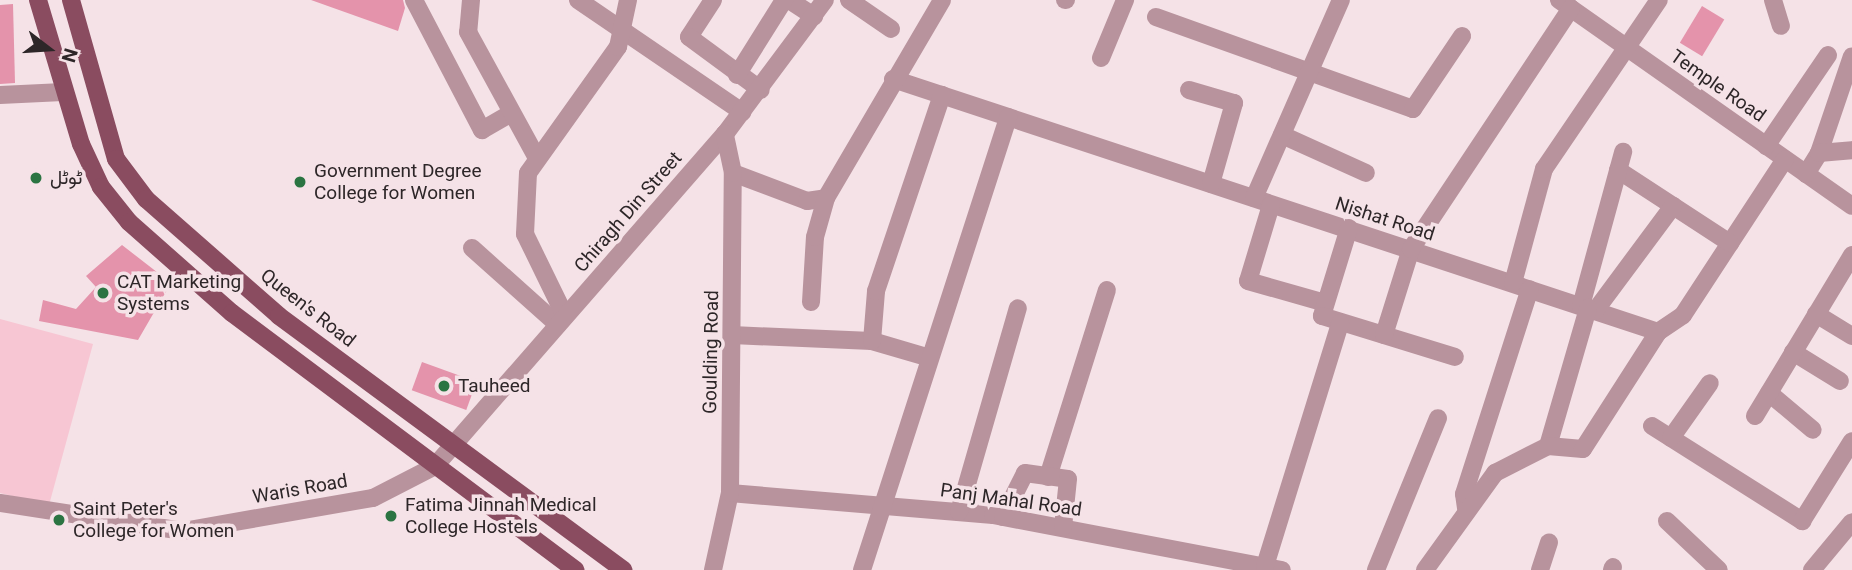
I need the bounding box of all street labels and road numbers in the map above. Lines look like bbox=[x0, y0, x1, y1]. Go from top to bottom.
street label: Temple Road bbox=[1666, 45, 1770, 127]
street label: Chiragh Din Street bbox=[569, 147, 687, 277]
street label: Nishat Road bbox=[1332, 192, 1438, 246]
street label: Queen's Road bbox=[256, 264, 360, 352]
street label: Goulding Road bbox=[699, 290, 723, 414]
street label: Waris Road bbox=[251, 469, 349, 509]
street label: Panj Mahal Road bbox=[939, 479, 1083, 521]

